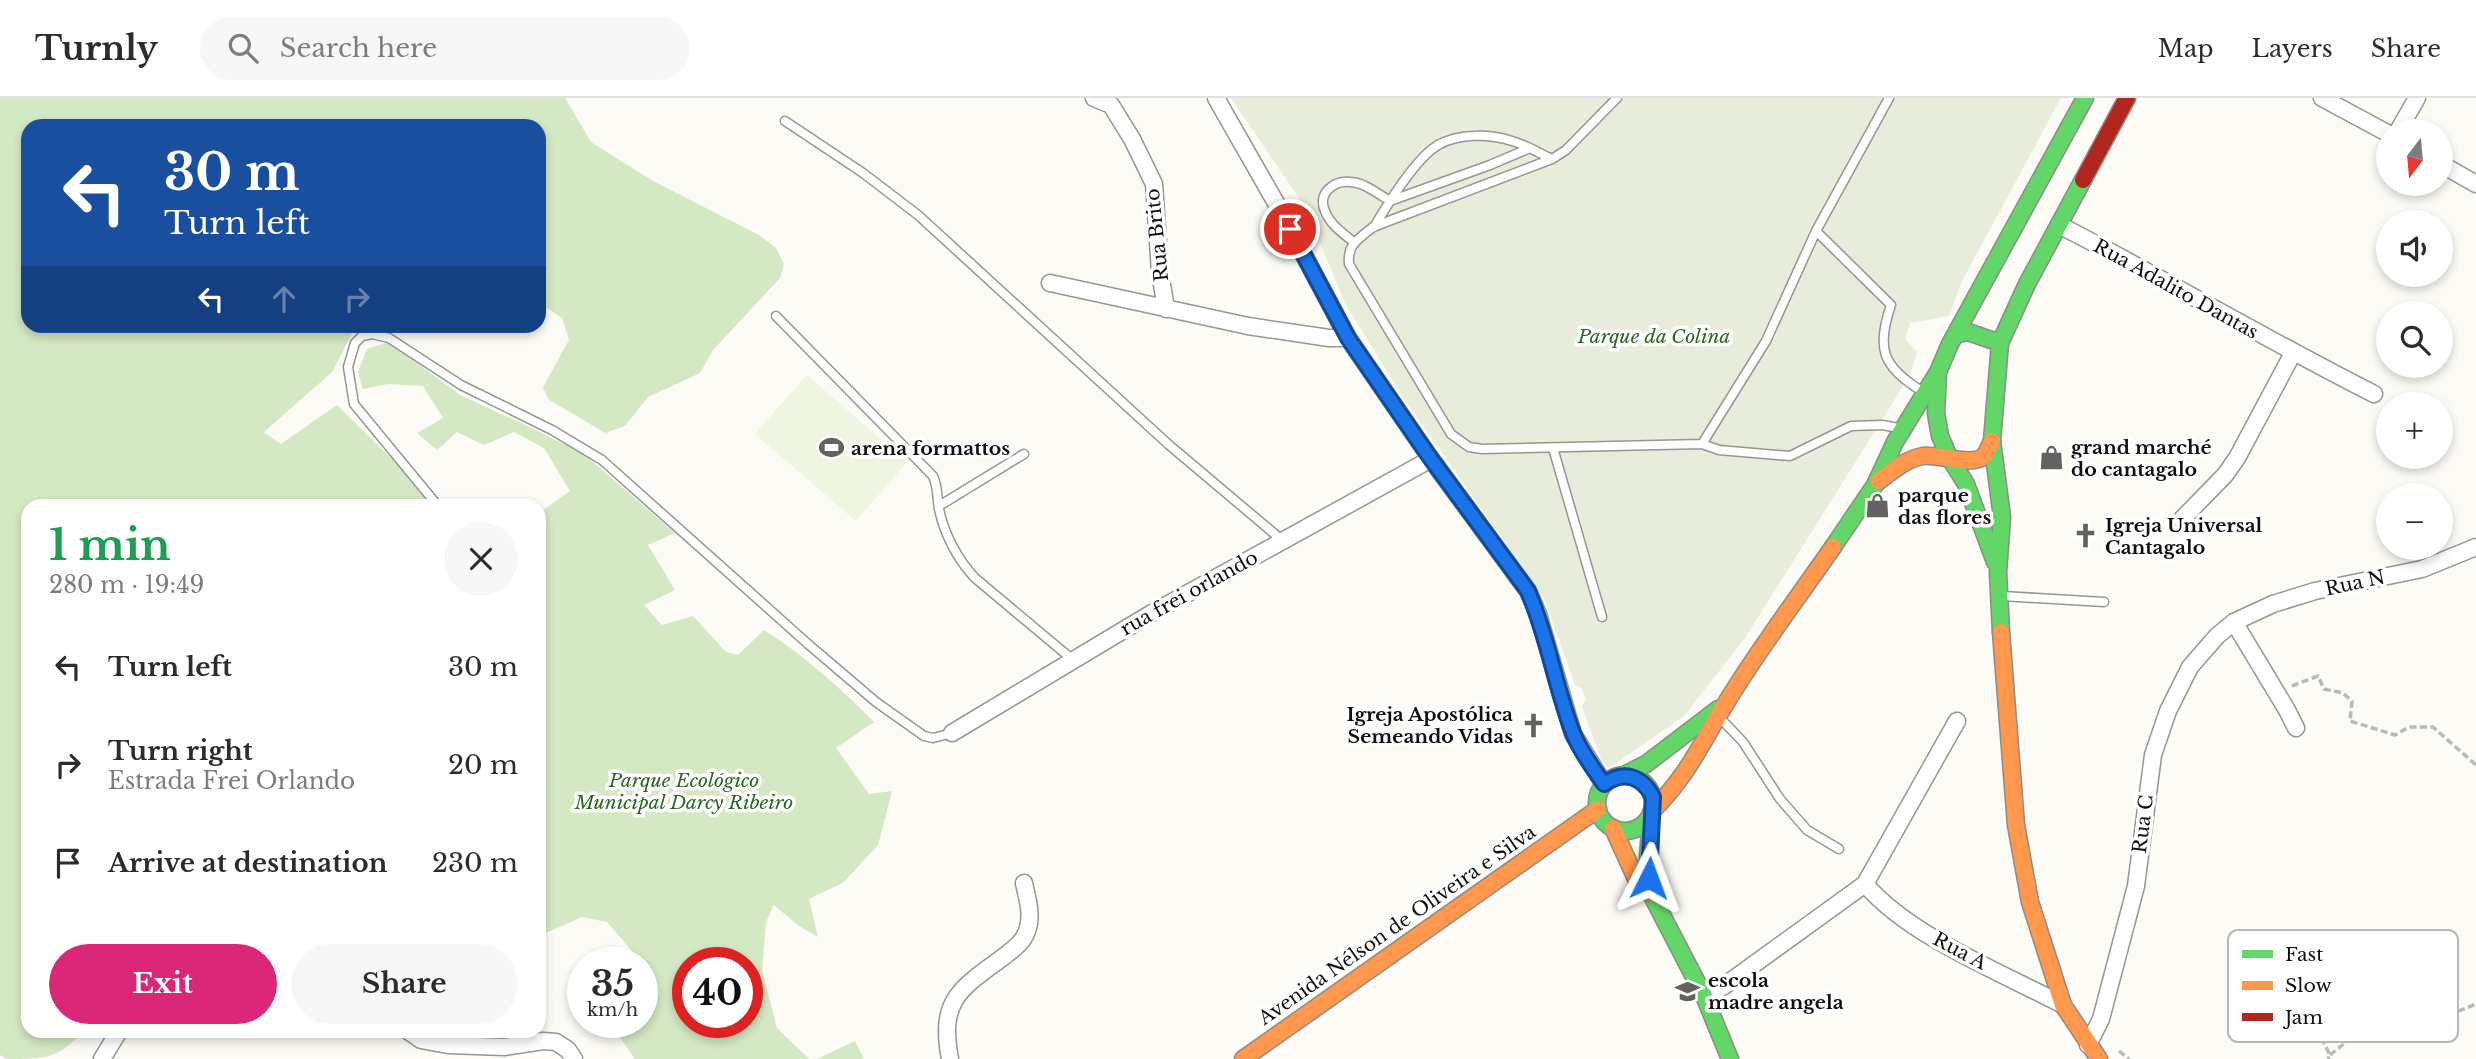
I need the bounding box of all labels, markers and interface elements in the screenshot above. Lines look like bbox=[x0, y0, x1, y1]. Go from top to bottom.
search box bbox=[200, 17, 690, 80]
text: Turnly bbox=[35, 28, 158, 69]
icon: search bbox=[224, 29, 262, 67]
text: Search here bbox=[280, 32, 437, 64]
text: Map bbox=[2158, 34, 2214, 63]
text: Layers bbox=[2252, 34, 2333, 63]
text: Share bbox=[2371, 34, 2441, 63]
north arrow bbox=[2376, 119, 2454, 196]
map controls bbox=[2376, 119, 2453, 560]
text: 30 m bbox=[164, 142, 299, 203]
icon: left bbox=[49, 147, 140, 238]
street label: Rua Brito bbox=[1141, 187, 1173, 283]
pin bbox=[1260, 199, 1320, 259]
text: Turn left bbox=[164, 203, 310, 243]
icon: arrive bbox=[1271, 210, 1309, 248]
button: sound bbox=[2376, 210, 2453, 287]
street label: Rua Adalito Dantas bbox=[2090, 234, 2262, 344]
icon: left bbox=[192, 280, 230, 318]
icon: ahead bbox=[265, 280, 303, 318]
icon: right bbox=[338, 280, 376, 318]
button: search bbox=[2376, 301, 2453, 378]
park label: Parque da Colina bbox=[1577, 325, 1731, 348]
button: + bbox=[2376, 392, 2453, 469]
sports icon: arena formattos bbox=[817, 434, 845, 462]
place label: grand marché do cantagalo bbox=[2071, 436, 2212, 481]
place label: arena formattos bbox=[851, 437, 1010, 460]
shop icon: grand marché do cantagalo bbox=[2037, 444, 2065, 472]
button: − bbox=[2376, 483, 2453, 560]
place label: parque das flores bbox=[1898, 484, 1991, 529]
shop icon: parque das flores bbox=[1864, 492, 1892, 520]
place label: Igreja Universal Cantagalo bbox=[2105, 514, 2263, 559]
text: 1 min bbox=[49, 519, 171, 571]
button: close bbox=[444, 522, 518, 596]
church icon: Igreja Universal Cantagalo bbox=[2071, 522, 2099, 550]
street label: rua frei orlando bbox=[1116, 546, 1262, 640]
street label: Rua N bbox=[2323, 565, 2387, 601]
text: 280 m · 19:49 bbox=[49, 571, 204, 599]
icon: left bbox=[49, 648, 87, 686]
text: Turn left bbox=[108, 651, 232, 683]
text: 30 m bbox=[448, 651, 518, 683]
place label: Igreja Apostólica Semeando Vidas bbox=[1347, 703, 1513, 748]
church icon: Igreja Apostólica Semeando Vidas bbox=[1519, 711, 1547, 739]
text: Turn right bbox=[108, 735, 253, 767]
icon: right bbox=[49, 746, 87, 784]
text: 20 m bbox=[448, 749, 518, 781]
text: Estrada Frei Orlando bbox=[108, 767, 355, 795]
park label: Parque Ecológico Municipal Darcy Ribeiro bbox=[574, 769, 793, 814]
street label: Rua C bbox=[2128, 793, 2158, 855]
street label: Avenida Nélson de Oliveira e Silva bbox=[1253, 820, 1540, 1030]
position arrow bbox=[1612, 841, 1686, 915]
icon: arrive bbox=[49, 844, 87, 882]
text: Arrive at destination bbox=[108, 847, 388, 879]
text: 230 m bbox=[432, 847, 518, 879]
street label: Rua A bbox=[1929, 927, 1991, 975]
legend bbox=[2228, 930, 2458, 1042]
text: Fast bbox=[2285, 943, 2324, 966]
button: Exit bbox=[49, 944, 277, 1024]
button: Share bbox=[291, 944, 518, 1024]
speed limit sign: 40 bbox=[672, 947, 763, 1038]
text: 35 bbox=[591, 962, 634, 1005]
place label: escola madre angela bbox=[1708, 969, 1844, 1014]
text: Slow bbox=[2285, 974, 2332, 997]
school or university icon: escola madre angela bbox=[1674, 977, 1702, 1005]
text: km/h bbox=[587, 999, 638, 1021]
text: Jam bbox=[2282, 1006, 2323, 1029]

